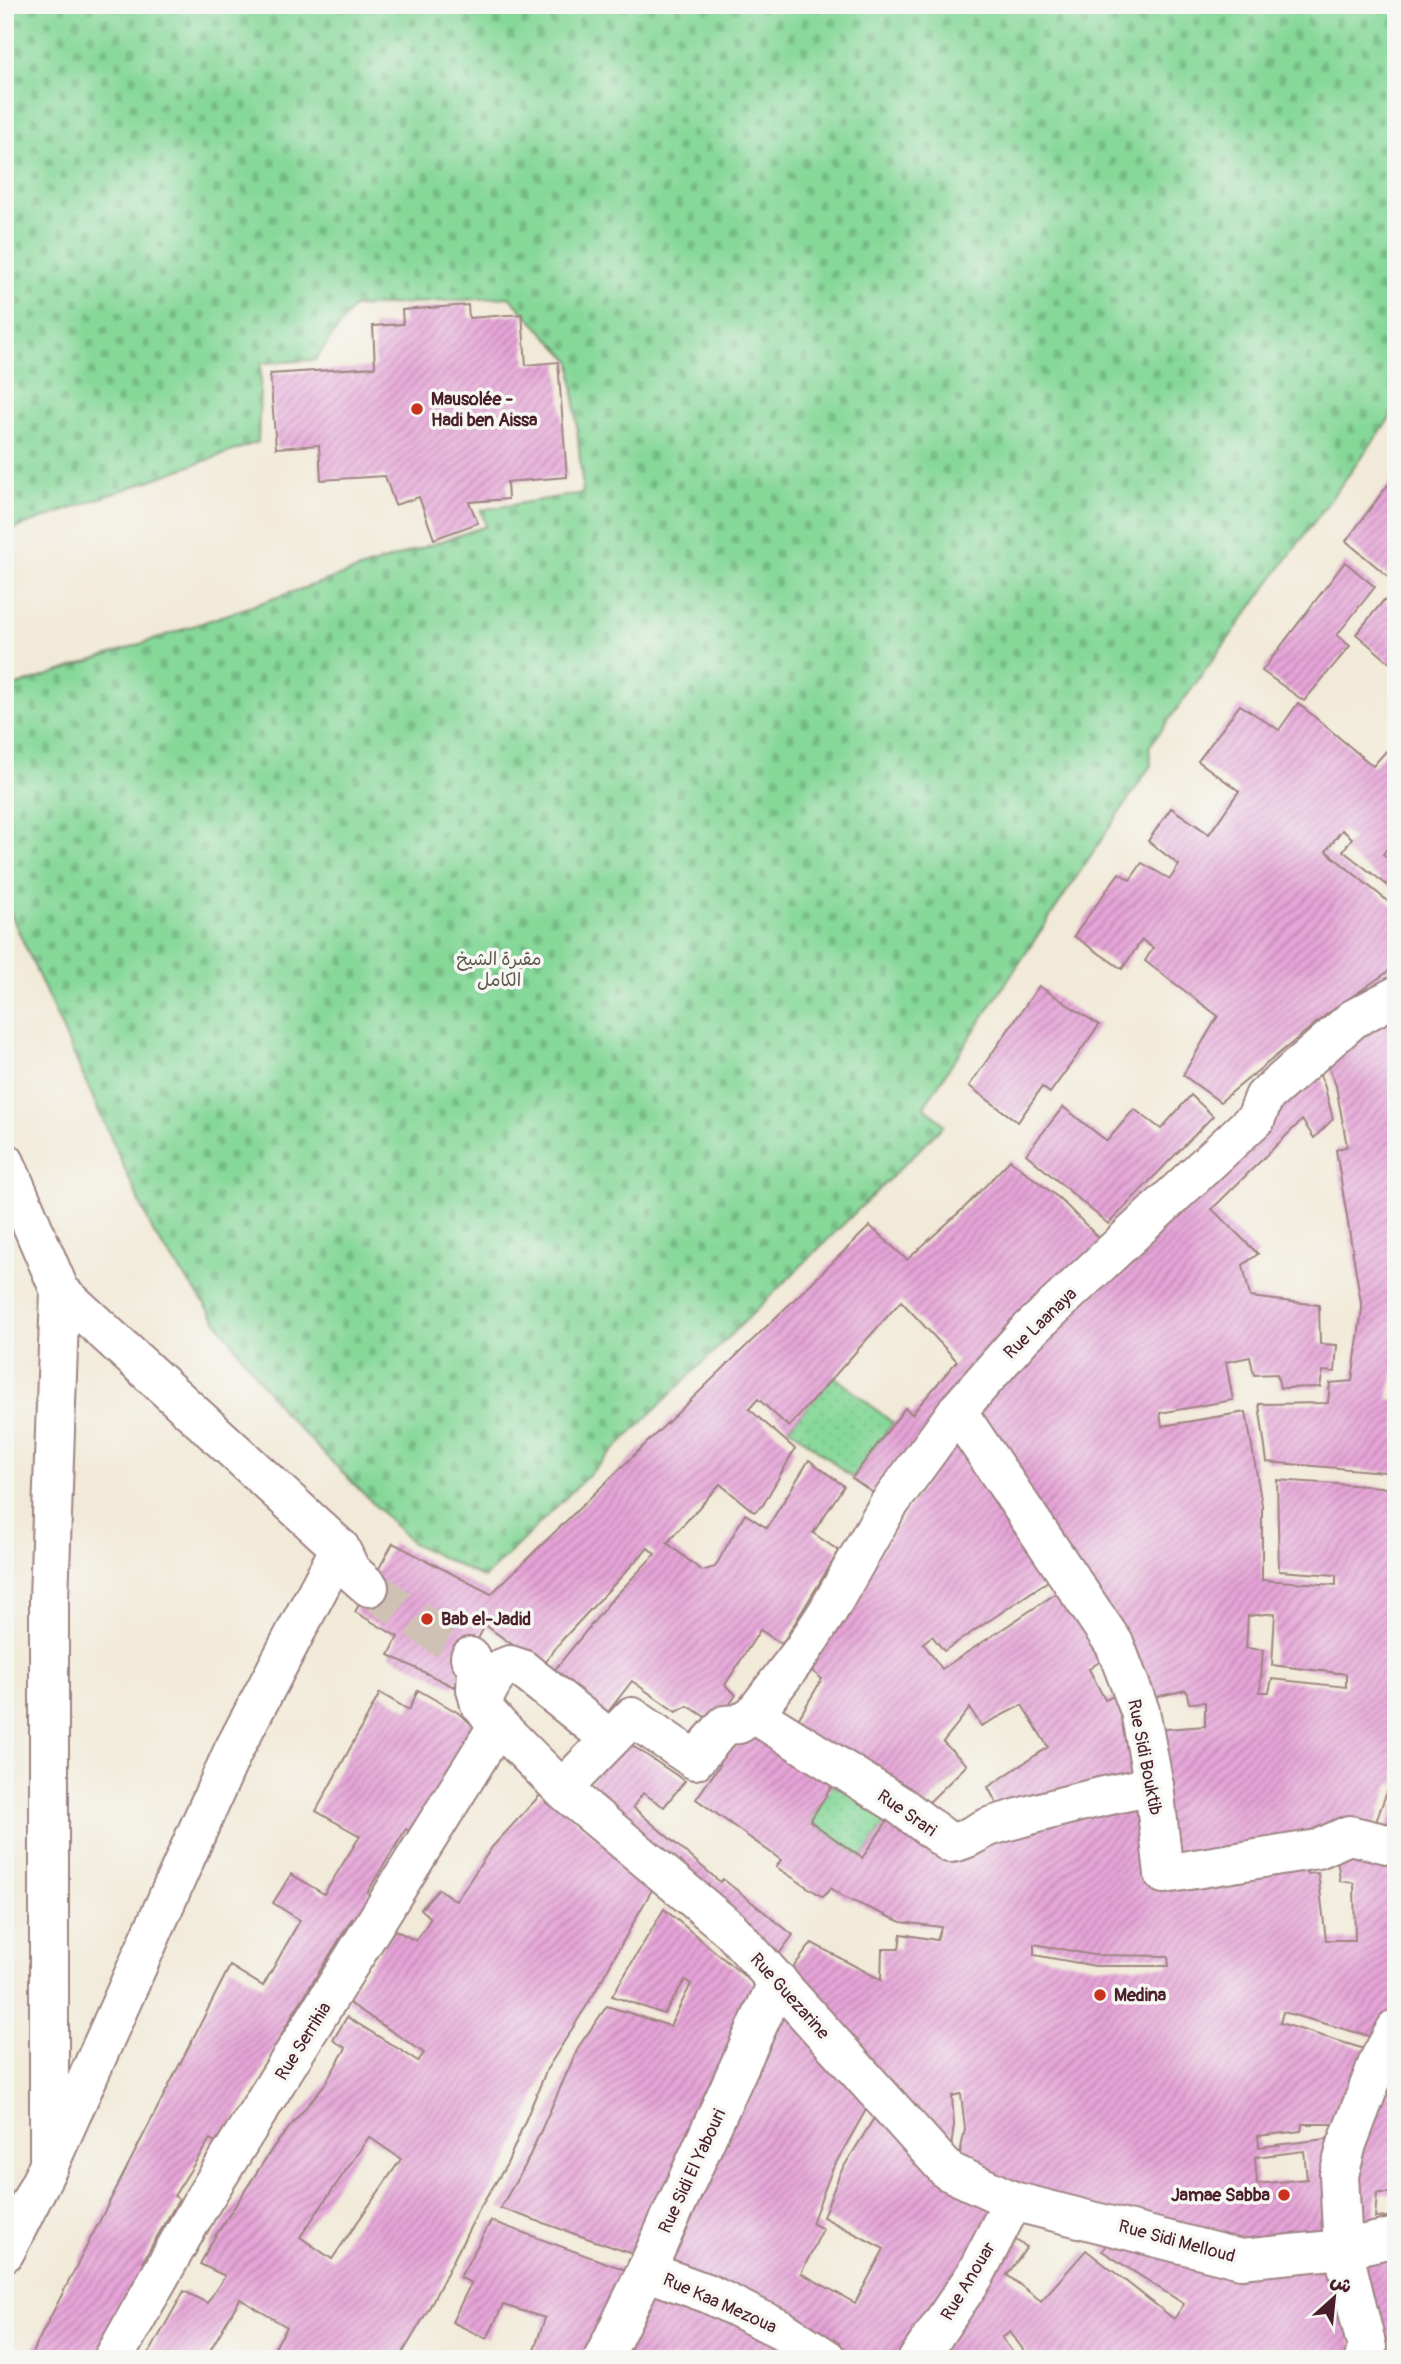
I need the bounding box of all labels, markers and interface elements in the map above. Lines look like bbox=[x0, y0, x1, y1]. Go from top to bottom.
place label: Mausolée - Hadi ben Aissa bbox=[431, 388, 538, 432]
marker: Mausolée - Hadi ben Aissa bbox=[409, 401, 425, 417]
park label: مقبرة الشيخ الكامل bbox=[456, 948, 542, 992]
street label: Rue Laanaya bbox=[999, 1283, 1082, 1364]
place label: Bab el-Jadid bbox=[441, 1608, 531, 1631]
marker: Bab el-Jadid bbox=[419, 1611, 435, 1627]
street label: Rue Sidi Bouktib bbox=[1122, 1697, 1167, 1817]
street label: Rue Srari bbox=[873, 1785, 941, 1842]
street label: Rue Guezarine bbox=[745, 1948, 835, 2044]
place label: Medina bbox=[1114, 1984, 1167, 2007]
marker: Medina bbox=[1092, 1987, 1108, 2003]
street label: Rue Serrihia bbox=[270, 1998, 336, 2085]
street label: Rue Sidi El Yabouri bbox=[654, 2105, 731, 2237]
place label: Jamae Sabba bbox=[1171, 2184, 1271, 2207]
marker: Jamae Sabba bbox=[1276, 2187, 1292, 2203]
street label: Rue Sidi Melloud bbox=[1116, 2215, 1238, 2268]
street label: Rue Anouar bbox=[936, 2237, 1001, 2325]
north arrow bbox=[1300, 2262, 1370, 2332]
street label: Rue Kaa Mezoua bbox=[659, 2268, 780, 2339]
text: ش bbox=[1327, 2268, 1356, 2299]

